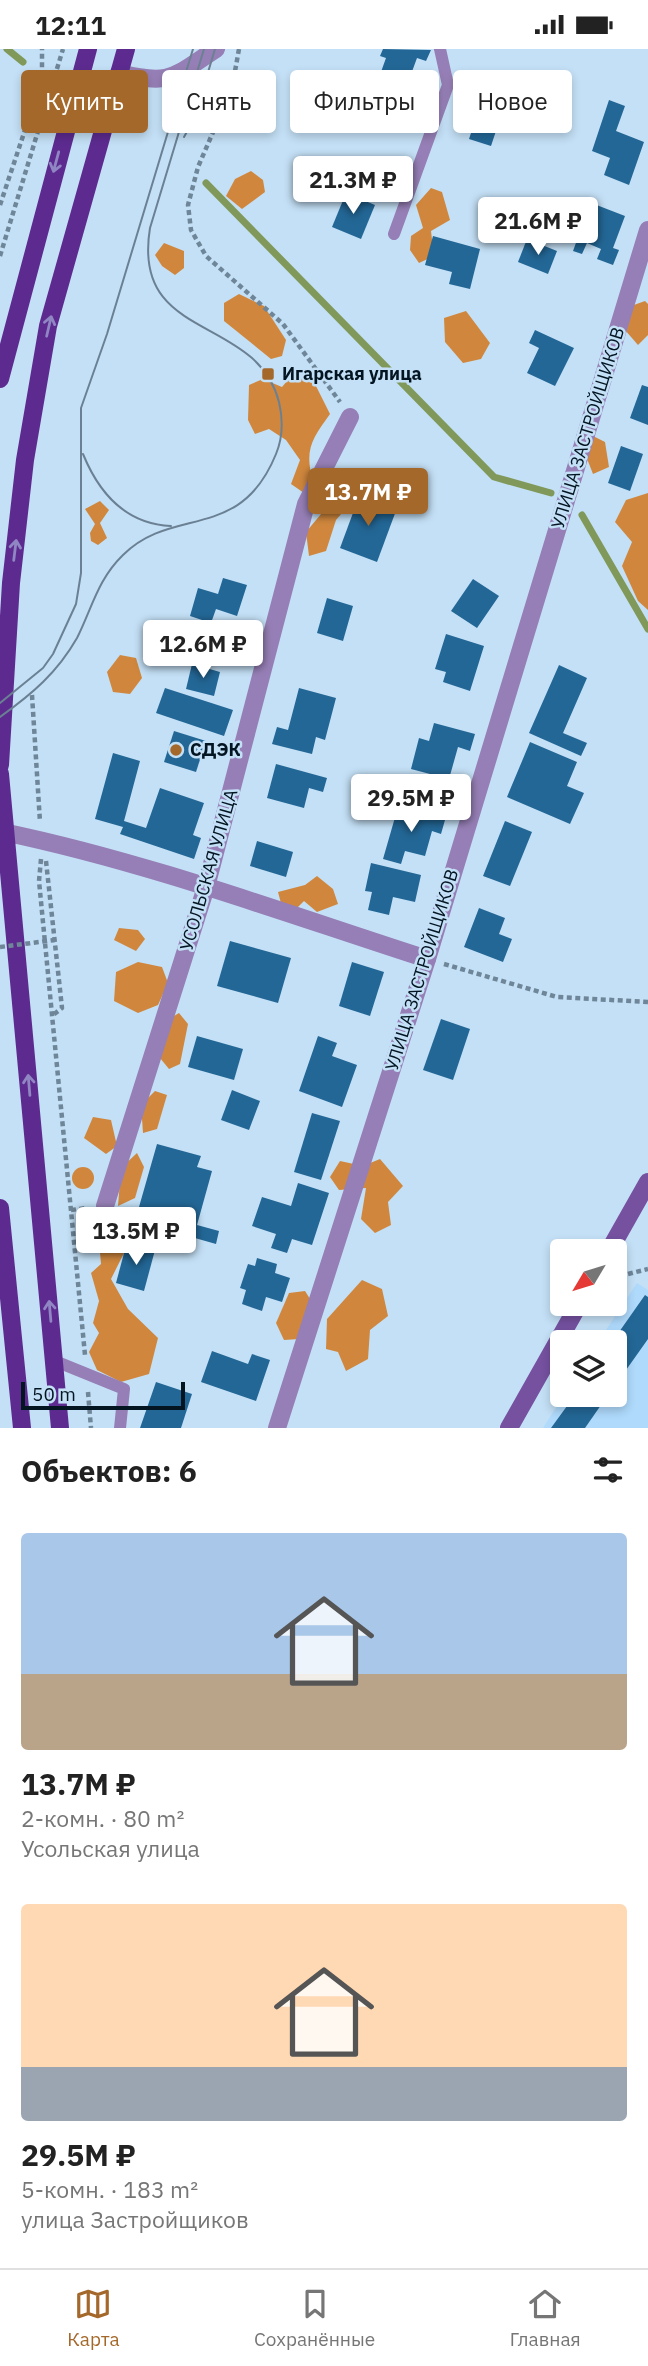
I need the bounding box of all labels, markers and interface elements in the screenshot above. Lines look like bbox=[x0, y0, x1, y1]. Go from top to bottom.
text: 12:11 bbox=[35, 8, 106, 42]
chip: Купить bbox=[21, 70, 148, 133]
chip: Снять bbox=[162, 70, 276, 133]
chip: Фильтры bbox=[290, 70, 439, 133]
chip: Новое bbox=[453, 70, 572, 133]
one-way arrow bbox=[49, 150, 62, 173]
pin: 21.3M ₽ bbox=[288, 157, 418, 216]
text: 21.3M ₽ bbox=[309, 164, 397, 194]
pin: 21.6M ₽ bbox=[473, 197, 603, 257]
text: 21.6M ₽ bbox=[494, 205, 582, 235]
one-way arrow bbox=[42, 315, 56, 338]
street label: УЛИЦА ЗАСТРОЙЩИКОВ bbox=[546, 324, 629, 532]
place label: Игарская улица bbox=[282, 362, 422, 385]
marker: Игарская улица bbox=[260, 366, 276, 382]
pin: 13.7M ₽ bbox=[303, 469, 433, 528]
text: 13.7M ₽ bbox=[324, 476, 412, 506]
one-way arrow bbox=[8, 540, 21, 562]
pin: 12.6M ₽ bbox=[138, 621, 268, 680]
text: 12.6M ₽ bbox=[159, 628, 247, 658]
place label: СДЭК bbox=[190, 738, 241, 761]
marker: СДЭК bbox=[168, 742, 184, 758]
pin: 29.5M ₽ bbox=[346, 775, 476, 834]
text: 29.5M ₽ bbox=[367, 782, 455, 812]
street label: УСОЛЬСКАЯ УЛИЦА bbox=[174, 786, 243, 953]
street label: УЛИЦА ЗАСТРОЙЩИКОВ bbox=[380, 866, 463, 1074]
one-way arrow bbox=[22, 1074, 35, 1096]
pin: 13.5M ₽ bbox=[71, 1207, 201, 1267]
text: 13.5M ₽ bbox=[92, 1215, 180, 1245]
north arrow bbox=[550, 1239, 626, 1316]
map controls bbox=[550, 1239, 627, 1407]
one-way arrow bbox=[43, 1300, 56, 1323]
button: layers bbox=[550, 1330, 627, 1407]
scale bar bbox=[21, 1379, 186, 1411]
text: 50 m bbox=[32, 1382, 76, 1406]
text: Объектов: 6 bbox=[21, 1451, 197, 1490]
icon: filters bbox=[589, 1451, 627, 1489]
icon: home bbox=[261, 1578, 387, 1704]
text: 13.7M ₽ bbox=[21, 1764, 136, 1803]
text: 2-комн. · 80 m² bbox=[21, 1803, 184, 1833]
text: Усольская улица bbox=[21, 1833, 200, 1863]
icon: home bbox=[261, 1949, 387, 2075]
text: 29.5M ₽ bbox=[21, 2135, 136, 2174]
text: 5-комн. · 183 m² bbox=[21, 2174, 198, 2204]
text: улица Застройщиков bbox=[21, 2204, 249, 2234]
tab: Карта bbox=[67, 2285, 120, 2351]
tab: Сохранённые bbox=[254, 2285, 375, 2351]
tab: Главная bbox=[510, 2285, 581, 2351]

